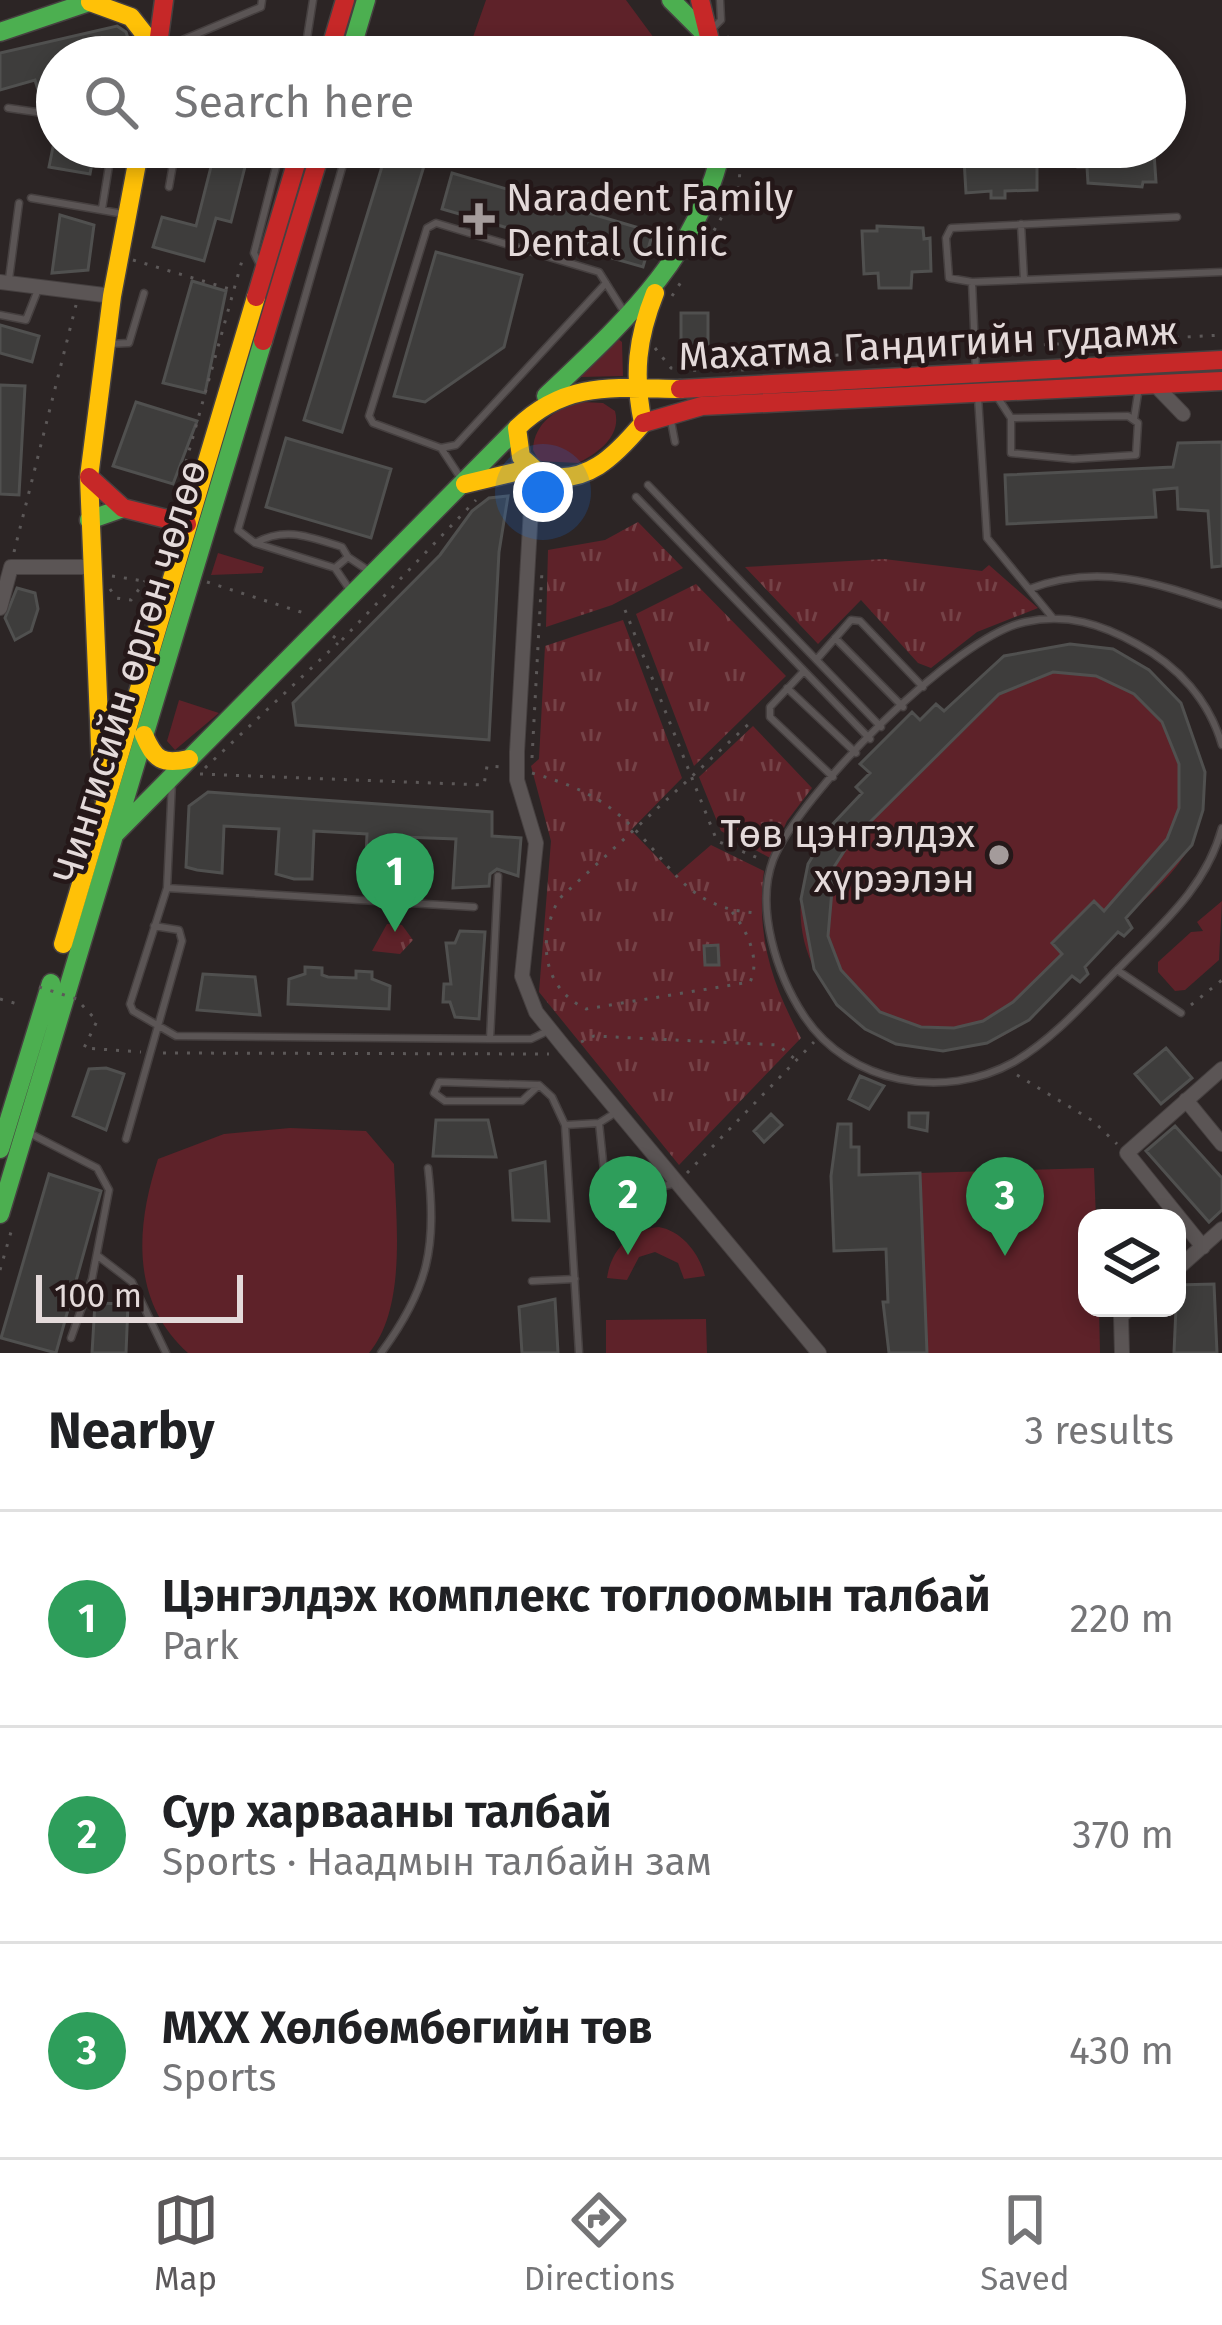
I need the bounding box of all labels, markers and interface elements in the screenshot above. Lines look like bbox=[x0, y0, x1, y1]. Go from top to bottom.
search box bbox=[36, 36, 1186, 168]
icon: search bbox=[78, 69, 144, 135]
text: Search here bbox=[174, 75, 414, 129]
place label: Naradent Family Dental Clinic bbox=[506, 175, 793, 266]
marker: Naradent Family Dental Clinic bbox=[463, 203, 495, 235]
street label: Махатма Гандигийн гудамж bbox=[677, 308, 1179, 380]
street label: Чингисийн өргөн чөлөө bbox=[44, 455, 216, 888]
your location bbox=[513, 462, 573, 522]
place label: Төв цэнгэлдэх хүрээлэн bbox=[721, 811, 975, 902]
pin: 1 bbox=[356, 833, 434, 932]
marker: Төв цэнгэлдэх хүрээлэн bbox=[986, 842, 1012, 868]
pin: 2 bbox=[589, 1156, 667, 1255]
pin: 3 bbox=[966, 1157, 1044, 1256]
map controls bbox=[1078, 1209, 1186, 1317]
button: layers bbox=[1078, 1209, 1186, 1317]
scale bar bbox=[36, 1269, 243, 1322]
text: 100 m bbox=[54, 1276, 142, 1316]
text: Nearby bbox=[48, 1400, 214, 1462]
text: 3 results bbox=[1024, 1408, 1174, 1454]
text: Цэнгэлдэх комплекс тоглоомын талбай bbox=[162, 1569, 991, 1623]
text: 1 bbox=[78, 1596, 96, 1642]
text: 220 m bbox=[1070, 1596, 1174, 1642]
text: Park bbox=[162, 1623, 239, 1669]
text: Сур харвааны талбай bbox=[162, 1785, 612, 1839]
text: 2 bbox=[77, 1812, 97, 1858]
text: 370 m bbox=[1072, 1812, 1174, 1858]
text: Sports · Наадмын талбайн зам bbox=[162, 1839, 712, 1885]
text: МХХ Хөлбөмбөгийн төв bbox=[162, 2001, 653, 2055]
text: 3 bbox=[77, 2028, 97, 2074]
text: 430 m bbox=[1069, 2028, 1174, 2074]
text: Sports bbox=[162, 2055, 277, 2101]
tab: Map bbox=[153, 2187, 219, 2299]
tab: Directions bbox=[524, 2187, 675, 2299]
tab: Saved bbox=[980, 2187, 1069, 2299]

